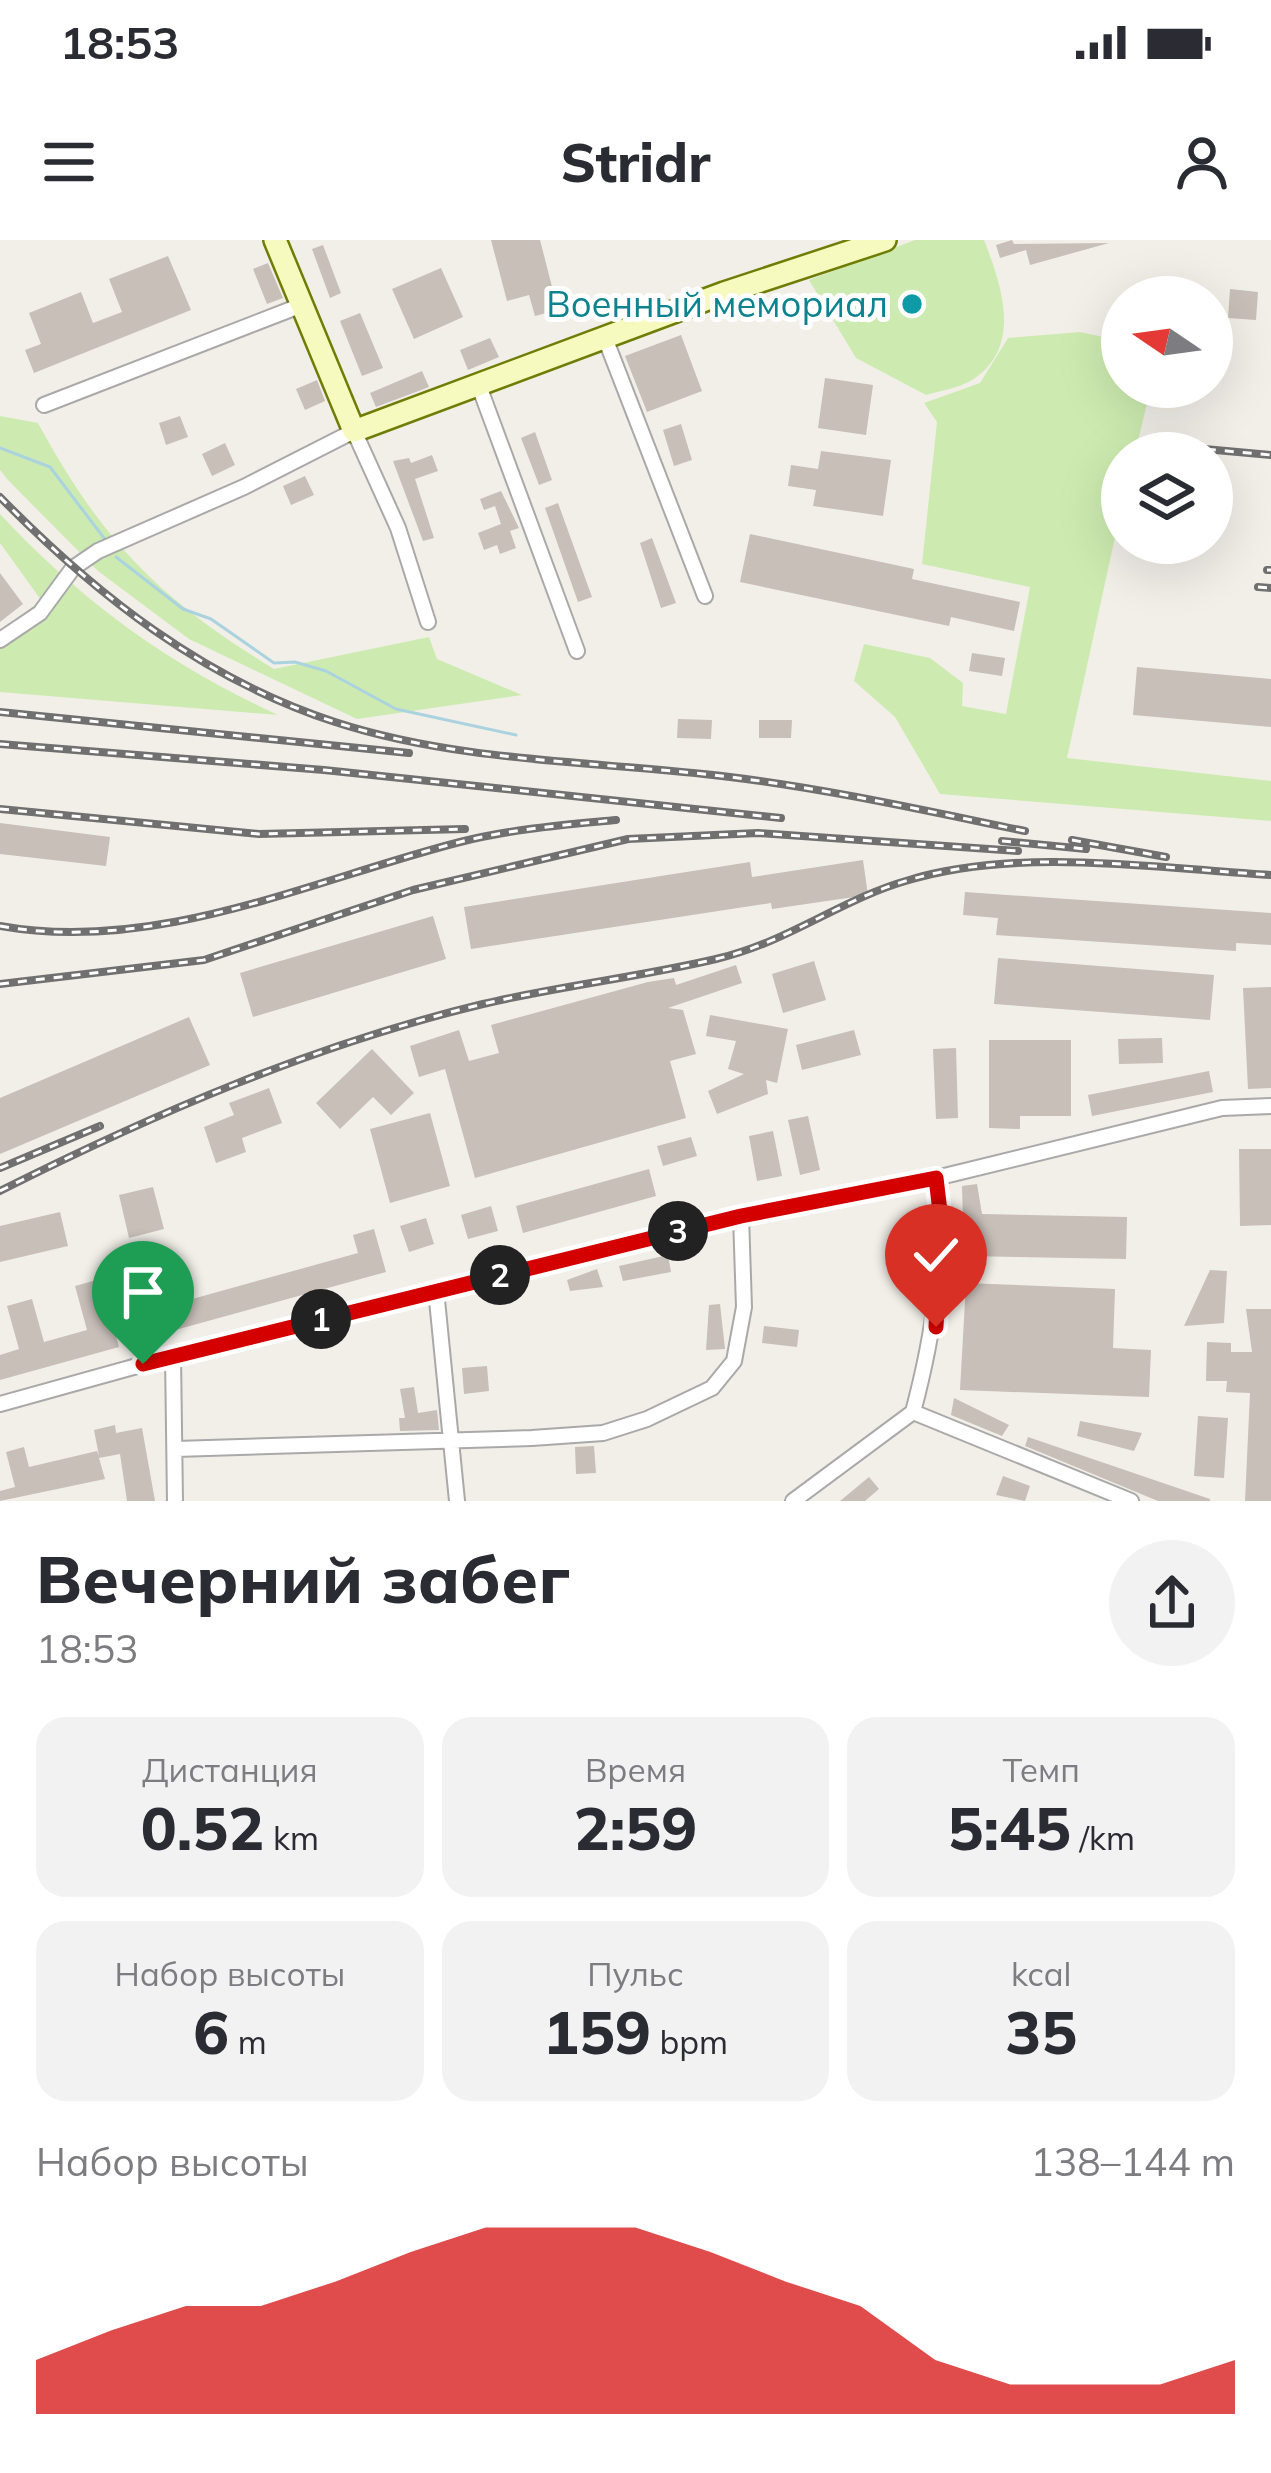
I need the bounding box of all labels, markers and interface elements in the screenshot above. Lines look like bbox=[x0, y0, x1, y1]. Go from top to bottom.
text: 18:53 bbox=[60, 14, 179, 70]
text: Stridr bbox=[561, 128, 710, 196]
icon: menu bbox=[36, 129, 102, 195]
icon: person bbox=[1169, 129, 1235, 195]
north arrow bbox=[1101, 276, 1233, 408]
map controls bbox=[1101, 276, 1233, 564]
place label: Военный мемориал bbox=[546, 281, 888, 326]
marker: Военный мемориал bbox=[899, 291, 925, 317]
button: layers bbox=[1101, 432, 1233, 564]
pin: 3 bbox=[648, 1201, 708, 1261]
pin bbox=[885, 1204, 987, 1327]
text: 3 bbox=[668, 1210, 688, 1251]
icon: check bbox=[903, 1222, 969, 1288]
pin bbox=[92, 1241, 194, 1364]
pin: 2 bbox=[470, 1245, 530, 1305]
text: 2 bbox=[490, 1254, 510, 1295]
icon: arrive bbox=[110, 1259, 176, 1325]
pin: 1 bbox=[291, 1289, 351, 1349]
text: 1 bbox=[311, 1298, 331, 1339]
text: Вечерний забег bbox=[36, 1537, 570, 1620]
button: share bbox=[1109, 1540, 1235, 1666]
text: 18:53 bbox=[36, 1624, 139, 1673]
text: Дистанция bbox=[142, 1749, 318, 1790]
text: Время bbox=[585, 1749, 686, 1790]
text: Темп bbox=[1002, 1749, 1080, 1790]
text: 0.52 bbox=[141, 1790, 264, 1865]
text: 2:59 bbox=[574, 1790, 697, 1865]
text: 5:45 bbox=[947, 1790, 1071, 1865]
text: km bbox=[264, 1817, 319, 1858]
text: /km bbox=[1071, 1817, 1135, 1858]
text: Набор высоты bbox=[114, 1953, 345, 1994]
text: Пульс bbox=[587, 1953, 684, 1994]
text: kcal bbox=[1011, 1953, 1071, 1994]
text: 6 bbox=[193, 1994, 229, 2069]
text: 159 bbox=[543, 1994, 651, 2069]
text: 35 bbox=[1005, 1994, 1077, 2069]
text: m bbox=[229, 2021, 267, 2062]
text: bpm bbox=[651, 2021, 728, 2062]
text: Набор высоты bbox=[36, 2137, 309, 2186]
text: 138–144 m bbox=[1030, 2137, 1235, 2186]

